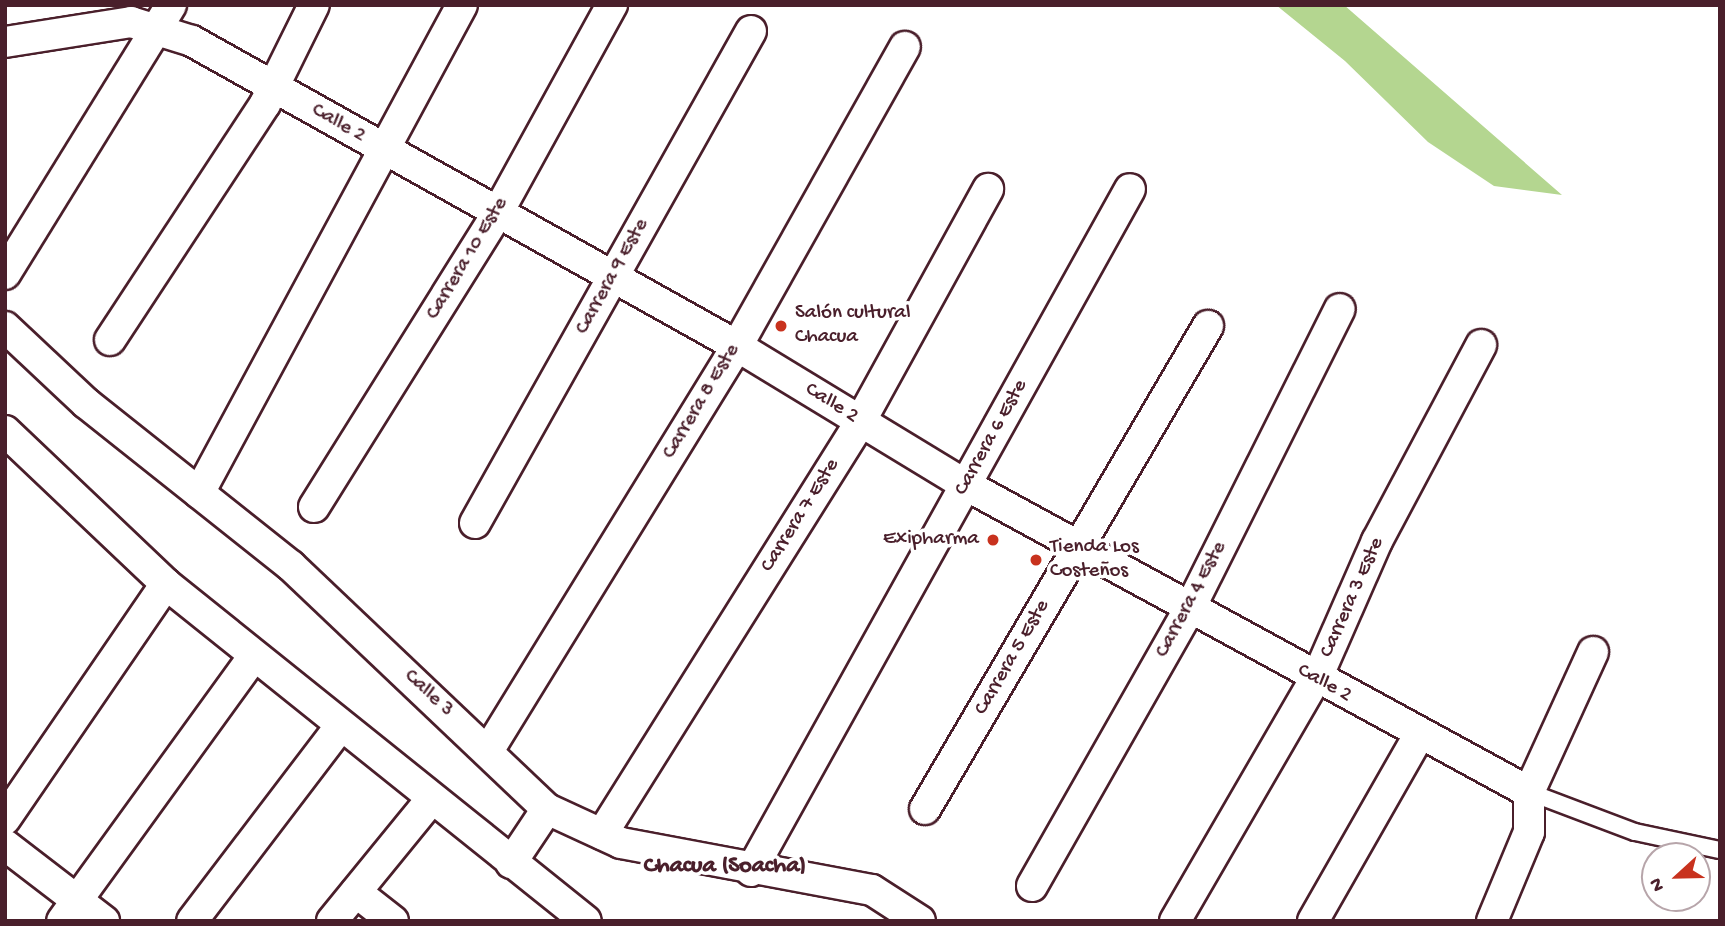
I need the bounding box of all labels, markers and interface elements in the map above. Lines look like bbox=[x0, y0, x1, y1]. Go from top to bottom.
street label: Calle 2 bbox=[306, 98, 370, 150]
street label: Carrera 10 Este bbox=[422, 193, 514, 325]
street label: Carrera 9 Este bbox=[571, 215, 655, 339]
place label: Salón cultural Chacua bbox=[795, 301, 911, 351]
marker: Salón cultural Chacua bbox=[773, 318, 789, 334]
street label: Carrera 8 Este bbox=[658, 340, 746, 464]
street label: Carrera 6 Este bbox=[950, 376, 1034, 500]
street label: Calle 2 bbox=[800, 378, 862, 430]
street label: Carrera 7 Este bbox=[756, 455, 846, 577]
place label: Exipharma bbox=[883, 527, 979, 553]
marker: Exipharma bbox=[985, 532, 1001, 548]
street label: Carrera 3 Este bbox=[1315, 534, 1391, 662]
place label: Tienda Los Costeños bbox=[1050, 535, 1139, 585]
street label: Carrera 4 Este bbox=[1151, 538, 1233, 662]
marker: Tienda Los Costeños bbox=[1028, 552, 1044, 568]
street label: Carrera 5 Este bbox=[970, 596, 1056, 720]
street label: Calle 2 bbox=[1292, 659, 1356, 709]
street label: Calle 3 bbox=[398, 665, 458, 723]
north arrow bbox=[1641, 842, 1711, 912]
district label: Chacua (Soacha) bbox=[644, 853, 806, 881]
text: N bbox=[1645, 874, 1671, 894]

